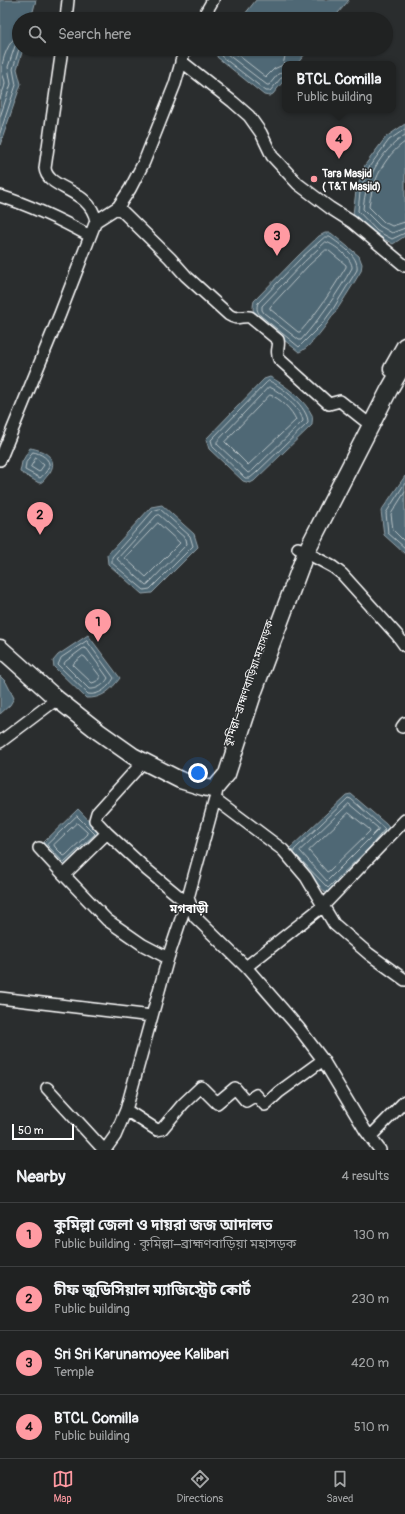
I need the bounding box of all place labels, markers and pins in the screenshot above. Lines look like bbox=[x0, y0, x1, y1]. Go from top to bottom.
pin: 4 bbox=[326, 126, 352, 159]
place label: Tara Masjid ( T&T Masjid) bbox=[321, 167, 381, 193]
marker: Tara Masjid ( T&T Masjid) bbox=[309, 174, 319, 184]
pin: 3 bbox=[264, 223, 290, 256]
pin: 2 bbox=[27, 502, 53, 535]
pin: 1 bbox=[85, 609, 111, 642]

